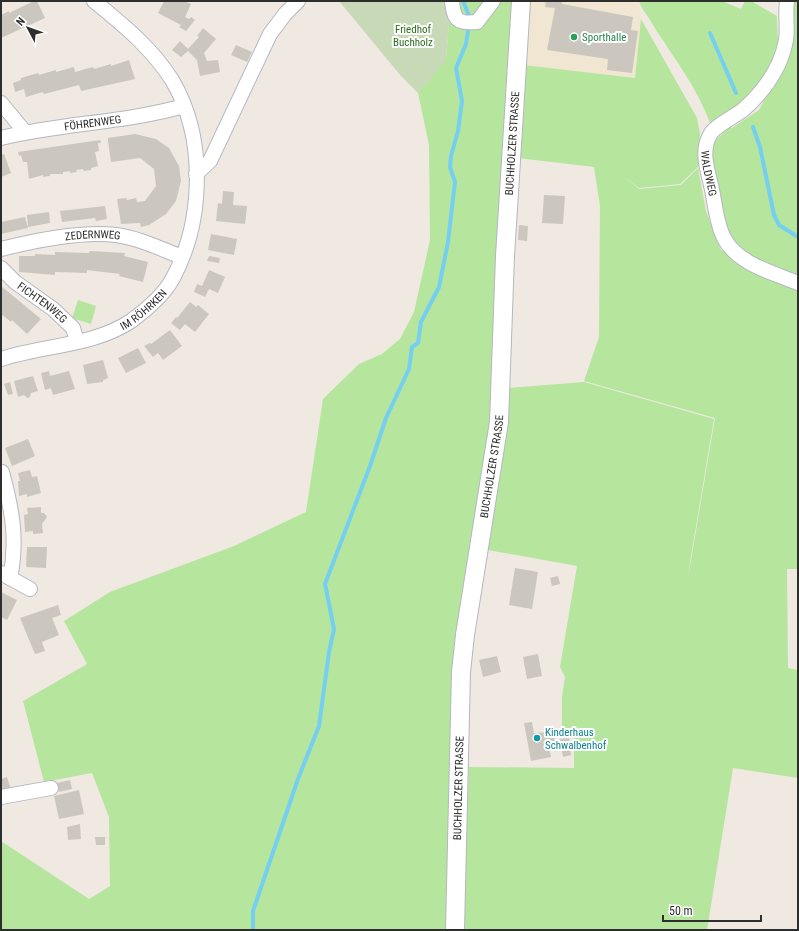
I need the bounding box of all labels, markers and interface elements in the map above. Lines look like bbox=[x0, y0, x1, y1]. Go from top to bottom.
north arrow bbox=[8, 8, 48, 48]
text: N bbox=[14, 15, 28, 29]
park label: Friedhof Buchholz bbox=[393, 23, 433, 49]
place label: Sporthalle bbox=[582, 31, 626, 44]
marker: Sporthalle bbox=[569, 32, 579, 42]
street label: BUCHHOLZER STRASSE bbox=[502, 90, 522, 196]
street label: FÖHRENWEG bbox=[63, 112, 122, 133]
street label: WALDWEG bbox=[699, 150, 720, 197]
street label: ZEDERNWEG bbox=[64, 228, 122, 243]
street label: FICHTENWEG bbox=[15, 279, 70, 326]
street label: IM RÖHRKEN bbox=[118, 286, 169, 333]
street label: BUCHHOLZER STRASSE bbox=[477, 414, 506, 519]
place label: Kinderhaus Schwalbenhof bbox=[545, 726, 607, 752]
marker: Kinderhaus Schwalbenhof bbox=[532, 733, 542, 743]
street label: BUCHHOLZER STRASSE bbox=[451, 735, 466, 840]
scale bar bbox=[663, 897, 761, 923]
text: 50 m bbox=[669, 904, 693, 918]

